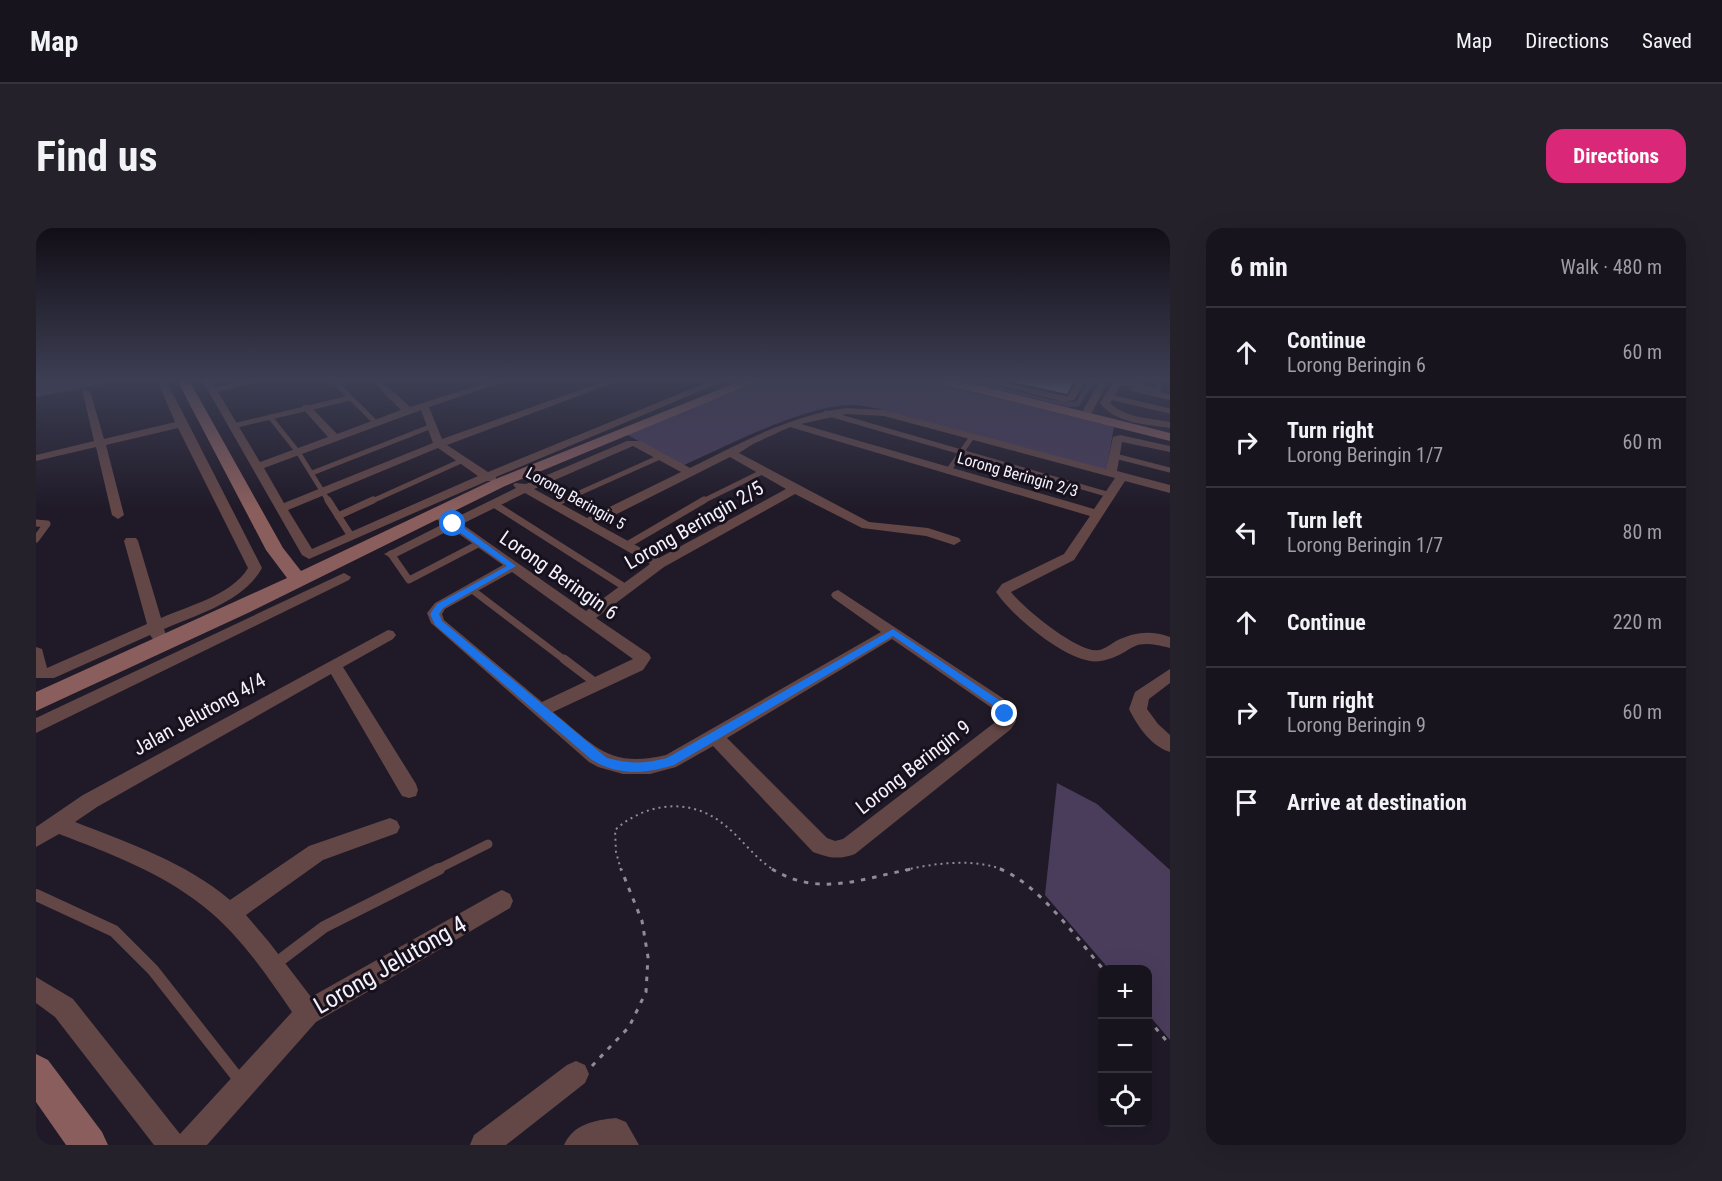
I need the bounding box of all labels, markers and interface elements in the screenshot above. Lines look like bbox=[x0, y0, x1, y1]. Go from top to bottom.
text: Map bbox=[30, 25, 78, 58]
text: Map bbox=[1456, 29, 1492, 53]
text: Directions bbox=[1525, 29, 1609, 53]
text: Saved bbox=[1642, 29, 1692, 53]
button: Directions bbox=[1546, 129, 1686, 183]
text: Find us bbox=[36, 132, 157, 181]
text: 6 min bbox=[1230, 252, 1288, 282]
text: Walk · 480 m bbox=[1561, 255, 1662, 279]
text: Continue bbox=[1287, 328, 1366, 353]
icon: ahead bbox=[1230, 336, 1263, 369]
text: 60 m bbox=[1623, 340, 1662, 364]
text: Lorong Beringin 6 bbox=[1287, 353, 1426, 377]
text: Turn right bbox=[1287, 418, 1374, 443]
icon: right bbox=[1230, 426, 1263, 459]
text: 60 m bbox=[1623, 430, 1662, 454]
text: Lorong Beringin 1/7 bbox=[1287, 443, 1443, 467]
street label: Lorong Beringin 2/3 bbox=[955, 448, 1081, 501]
street label: Lorong Beringin 5 bbox=[523, 463, 629, 534]
street label: Lorong Beringin 2/5 bbox=[620, 475, 768, 574]
text: Turn left bbox=[1287, 508, 1362, 533]
route start bbox=[439, 510, 465, 536]
icon: left bbox=[1230, 516, 1263, 549]
text: 80 m bbox=[1623, 520, 1662, 544]
street label: Lorong Beringin 6 bbox=[495, 525, 623, 625]
text: Lorong Beringin 1/7 bbox=[1287, 533, 1443, 557]
icon: ahead bbox=[1230, 606, 1263, 639]
text: Continue bbox=[1287, 610, 1366, 635]
text: 220 m bbox=[1613, 610, 1662, 634]
street label: Jalan Jelutong 4/4 bbox=[128, 668, 270, 760]
text: Turn right bbox=[1287, 688, 1374, 713]
icon: right bbox=[1230, 696, 1263, 729]
route end bbox=[991, 700, 1017, 726]
text: 60 m bbox=[1623, 700, 1662, 724]
text: Lorong Beringin 9 bbox=[1287, 713, 1426, 737]
street label: Lorong Beringin 9 bbox=[851, 715, 975, 819]
icon: arrive bbox=[1230, 786, 1263, 819]
text: Arrive at destination bbox=[1287, 790, 1467, 815]
street label: Lorong Jelutong 4 bbox=[309, 910, 471, 1020]
map controls bbox=[1098, 965, 1152, 1127]
button: + bbox=[1098, 965, 1152, 1019]
button: − bbox=[1098, 1019, 1152, 1073]
button: locate bbox=[1098, 1073, 1152, 1127]

